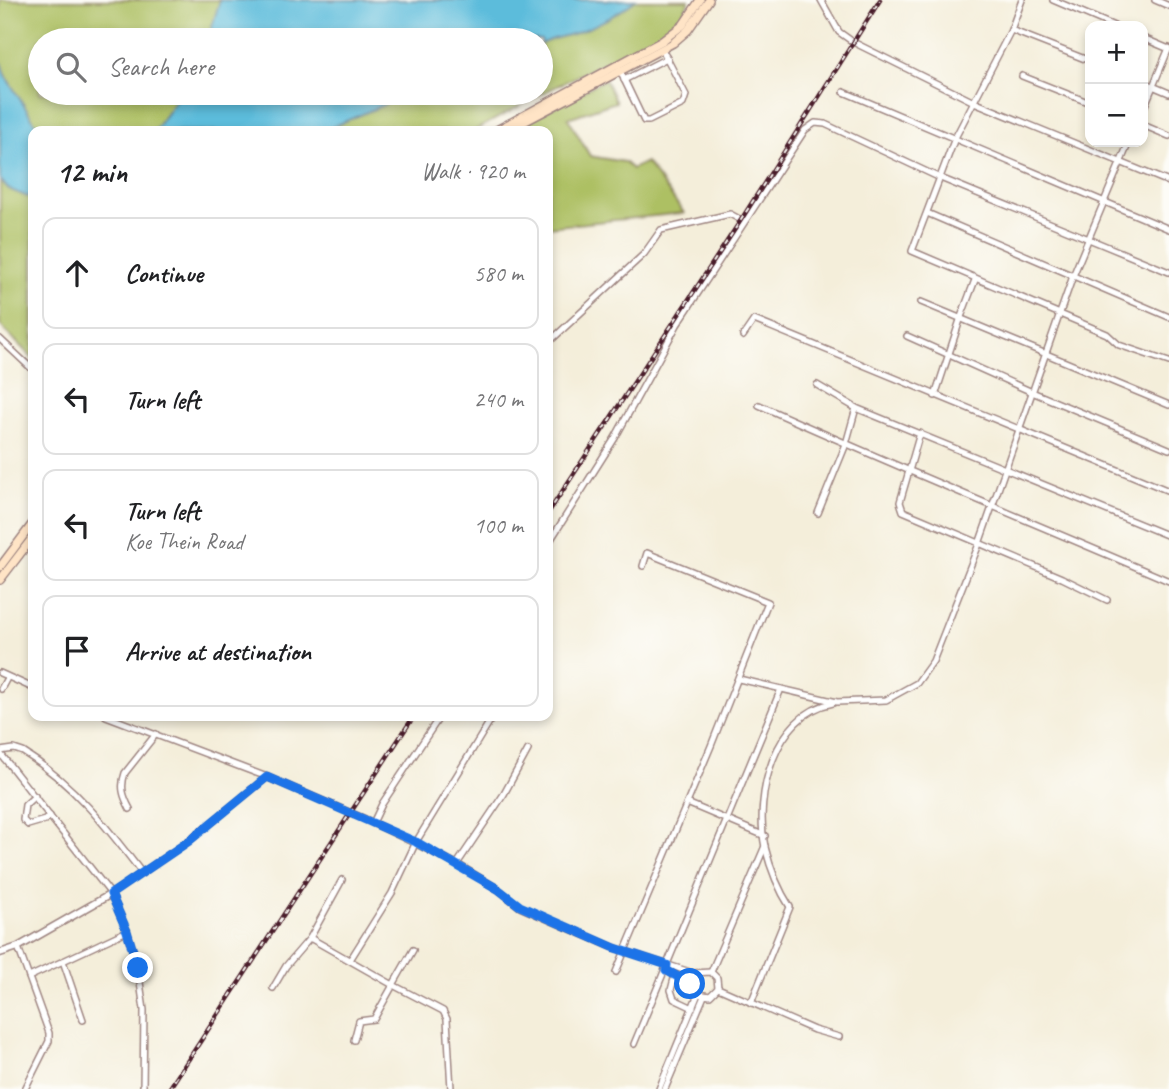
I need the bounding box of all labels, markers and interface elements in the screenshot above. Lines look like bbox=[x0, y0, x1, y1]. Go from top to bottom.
map controls bbox=[1085, 21, 1148, 147]
button: + bbox=[1085, 21, 1148, 84]
search box bbox=[28, 28, 553, 105]
icon: search bbox=[52, 48, 90, 86]
text: Search here bbox=[108, 50, 214, 83]
button: − bbox=[1085, 84, 1148, 147]
text: 12 min bbox=[56, 153, 127, 191]
text: Walk · 920 m bbox=[421, 157, 525, 186]
icon: ahead bbox=[58, 254, 96, 292]
text: Continue bbox=[125, 257, 203, 290]
text: 580 m bbox=[474, 259, 523, 288]
icon: left bbox=[58, 380, 96, 418]
text: Turn left bbox=[125, 383, 200, 416]
text: 240 m bbox=[474, 385, 523, 414]
text: Turn left bbox=[125, 494, 200, 527]
icon: left bbox=[58, 506, 96, 544]
text: 100 m bbox=[474, 511, 523, 540]
text: Koe Thein Road bbox=[125, 527, 243, 556]
icon: arrive bbox=[58, 632, 96, 670]
text: Arrive at destination bbox=[125, 635, 311, 668]
route end bbox=[122, 952, 153, 983]
route start bbox=[674, 968, 705, 999]

